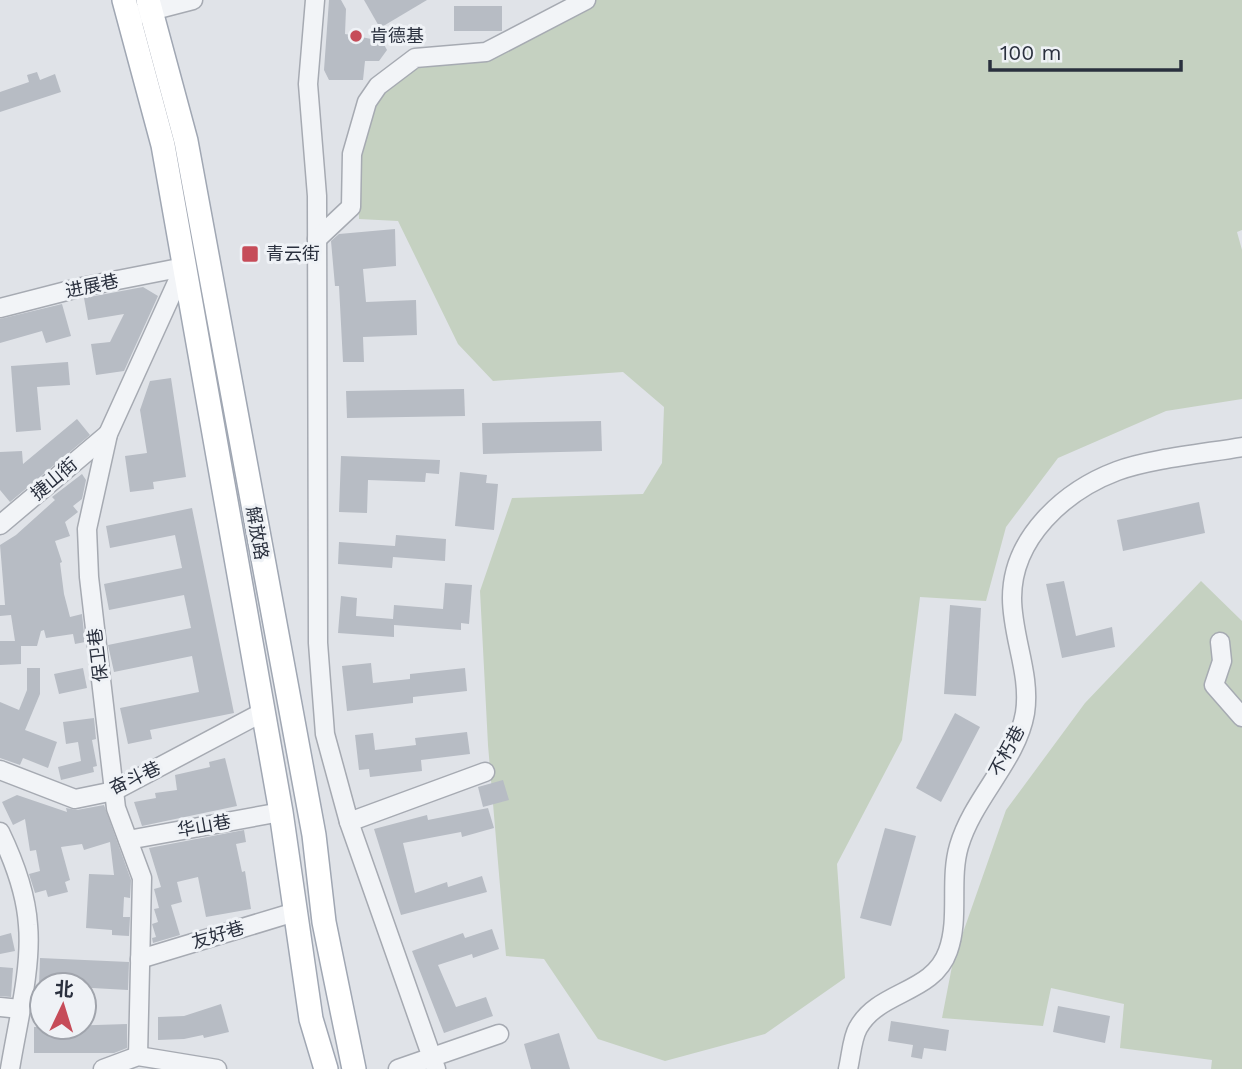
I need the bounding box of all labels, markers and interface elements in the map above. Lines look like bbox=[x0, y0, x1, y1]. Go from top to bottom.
place label: 肯德基 bbox=[370, 25, 424, 46]
marker: 肯德基 bbox=[348, 28, 364, 44]
scale bar bbox=[990, 28, 1181, 72]
text: 100 m bbox=[1000, 40, 1062, 65]
place label: 青云街 bbox=[266, 243, 320, 264]
marker: 青云街 bbox=[240, 244, 260, 264]
street label: 进展巷 bbox=[63, 270, 120, 301]
street label: 捷山街 bbox=[26, 453, 81, 504]
street label: 解放路 bbox=[242, 505, 273, 561]
street label: 保卫巷 bbox=[84, 627, 111, 683]
street label: 不朽巷 bbox=[985, 722, 1029, 780]
street label: 奋斗巷 bbox=[106, 757, 164, 798]
street label: 华山巷 bbox=[176, 810, 232, 841]
street label: 友好巷 bbox=[189, 917, 247, 952]
north arrow bbox=[28, 971, 98, 1041]
text: 北 bbox=[54, 977, 74, 1002]

